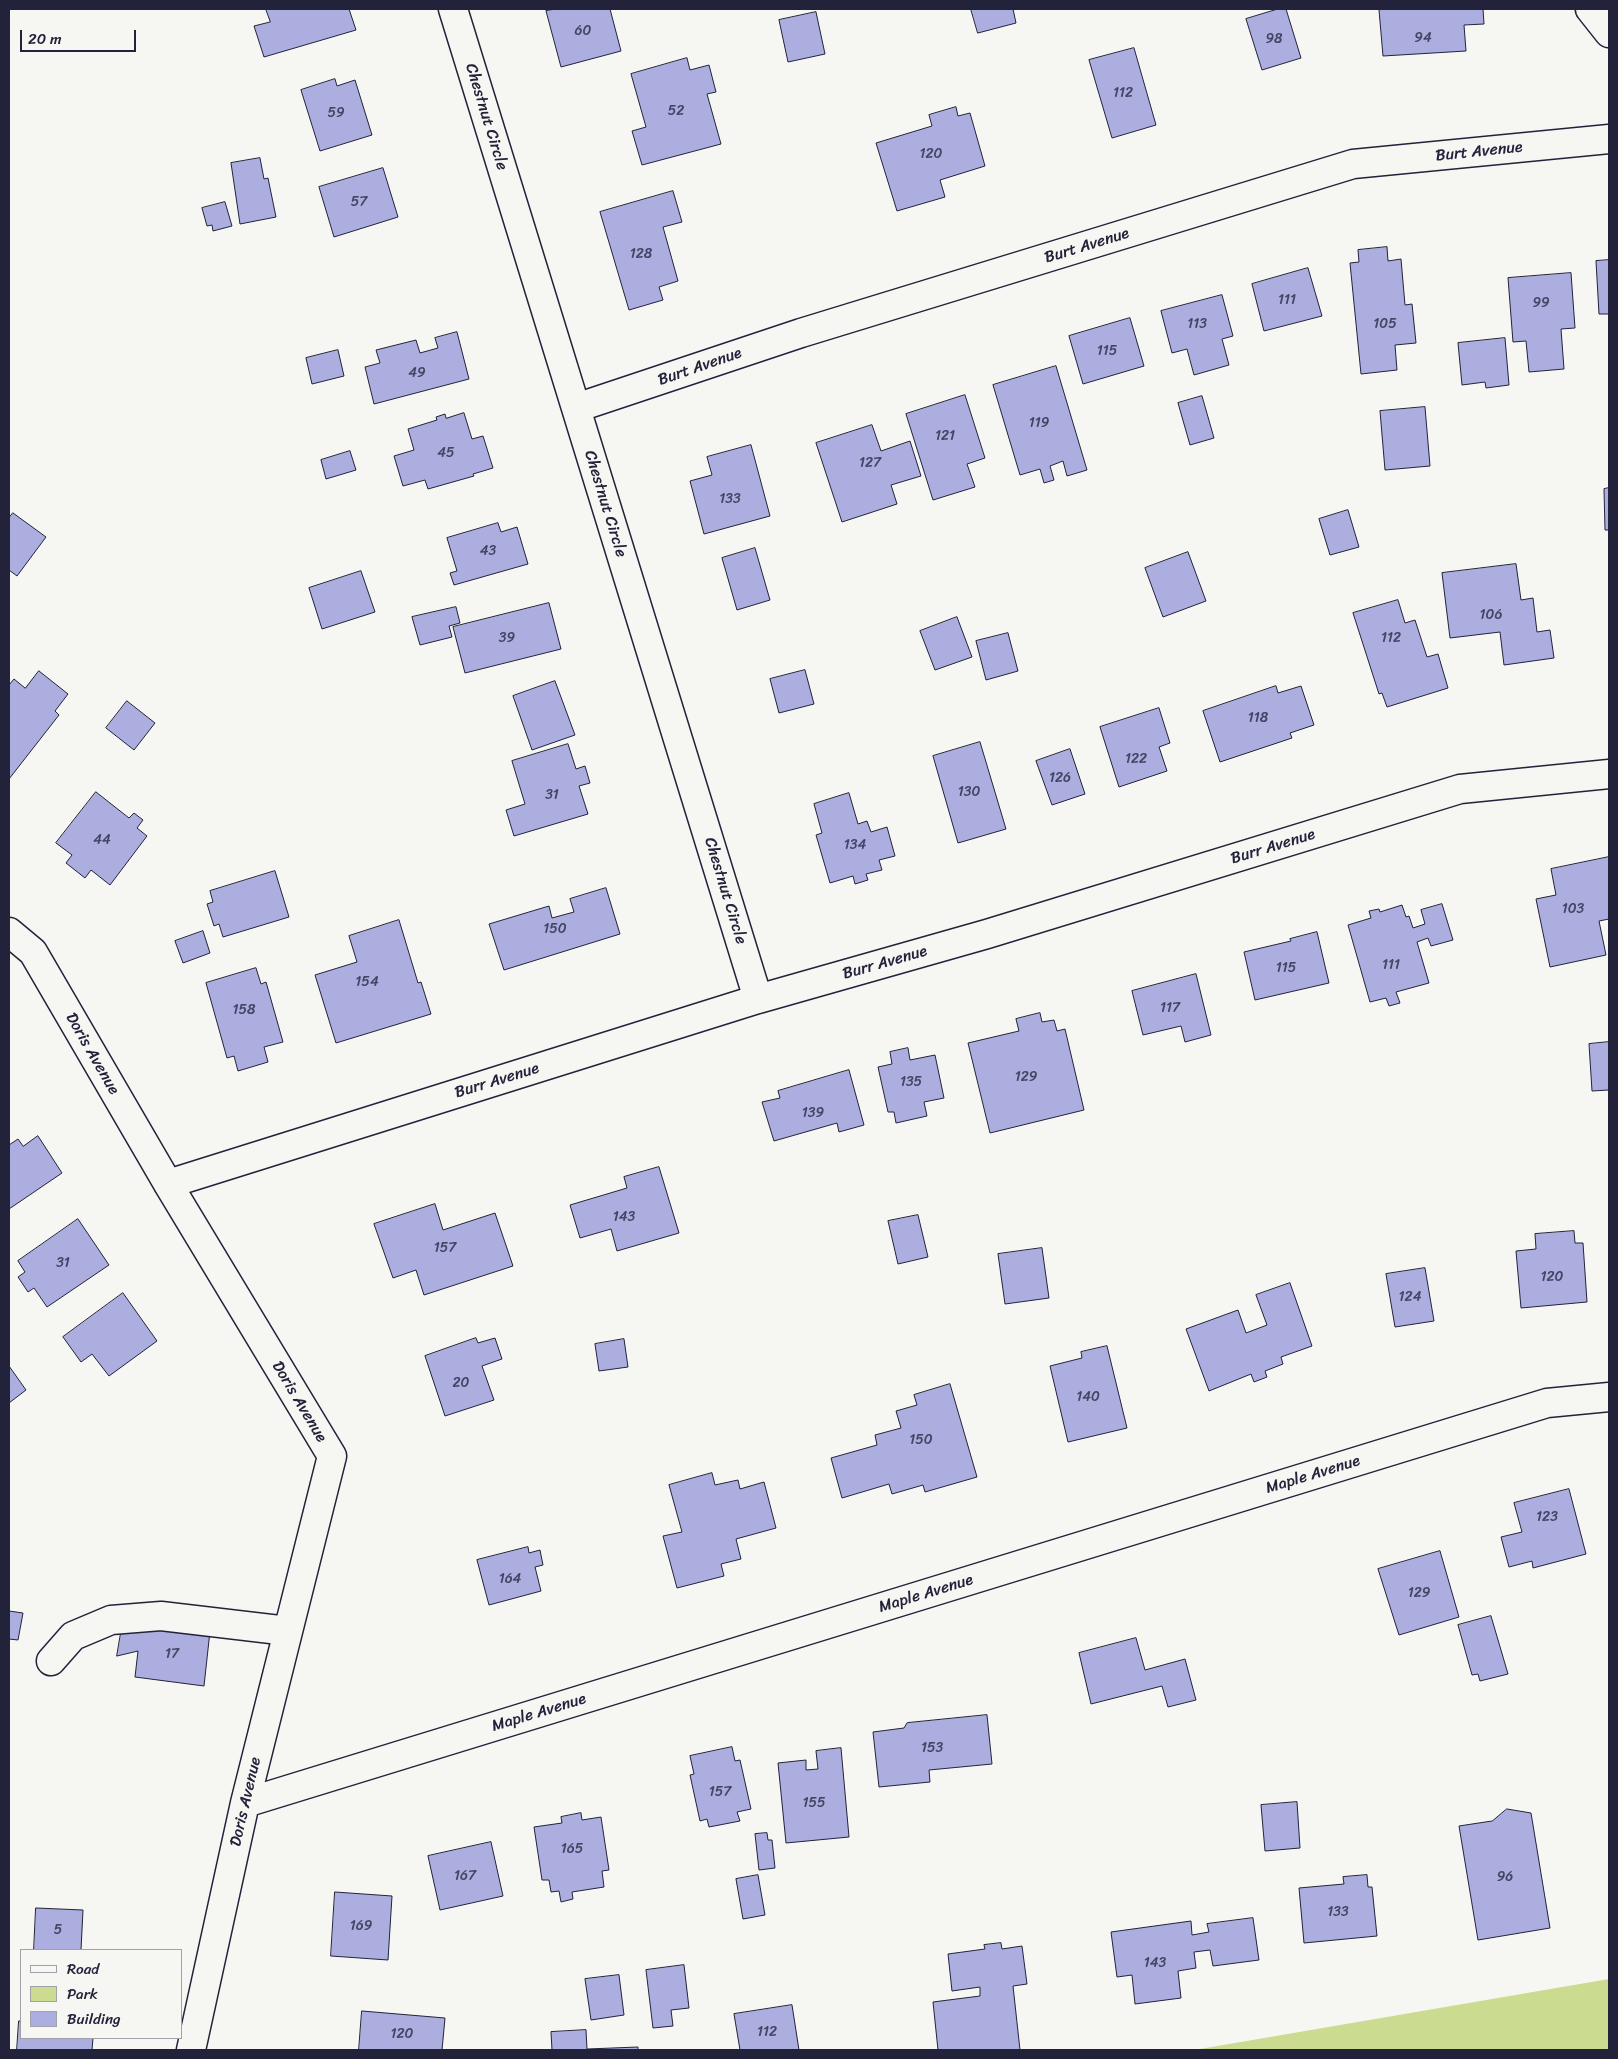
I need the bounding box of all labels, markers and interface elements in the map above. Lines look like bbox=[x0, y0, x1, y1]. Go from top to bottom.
scale bar bbox=[22, 20, 139, 52]
house number: 60 bbox=[575, 23, 591, 39]
text: 20 m bbox=[28, 26, 62, 52]
house number: 94 bbox=[1414, 30, 1432, 46]
house number: 98 bbox=[1265, 31, 1283, 47]
street label: Chestnut Circle bbox=[461, 61, 511, 173]
house number: 112 bbox=[1113, 85, 1133, 101]
house number: 52 bbox=[668, 103, 684, 119]
house number: 59 bbox=[327, 105, 345, 121]
street label: Burt Avenue bbox=[1435, 138, 1523, 166]
house number: 120 bbox=[920, 146, 942, 162]
house number: 57 bbox=[351, 194, 367, 210]
street label: Burt Avenue bbox=[1042, 224, 1132, 268]
house number: 128 bbox=[630, 246, 652, 262]
house number: 111 bbox=[1278, 292, 1296, 308]
house number: 99 bbox=[1532, 295, 1550, 311]
house number: 113 bbox=[1187, 316, 1207, 332]
house number: 105 bbox=[1373, 316, 1397, 332]
house number: 115 bbox=[1097, 343, 1117, 359]
street label: Burt Avenue bbox=[656, 344, 744, 390]
house number: 49 bbox=[408, 365, 426, 381]
house number: 119 bbox=[1029, 415, 1049, 431]
house number: 121 bbox=[935, 428, 955, 444]
house number: 45 bbox=[437, 445, 455, 461]
street label: Chestnut Circle bbox=[580, 448, 630, 560]
house number: 127 bbox=[859, 455, 881, 471]
house number: 133 bbox=[719, 491, 741, 507]
house number: 43 bbox=[480, 543, 496, 559]
house number: 106 bbox=[1480, 607, 1502, 623]
house number: 39 bbox=[499, 630, 515, 646]
house number: 112 bbox=[1381, 630, 1401, 646]
house number: 118 bbox=[1248, 710, 1268, 726]
house number: 122 bbox=[1125, 751, 1147, 767]
house number: 126 bbox=[1049, 770, 1071, 786]
house number: 130 bbox=[958, 784, 980, 800]
house number: 31 bbox=[545, 787, 559, 803]
street label: Burr Avenue bbox=[1229, 825, 1317, 869]
house number: 44 bbox=[93, 832, 111, 848]
street label: Chestnut Circle bbox=[700, 835, 750, 947]
house number: 134 bbox=[844, 837, 866, 853]
house number: 103 bbox=[1562, 901, 1584, 917]
house number: 150 bbox=[543, 921, 567, 937]
street label: Burr Avenue bbox=[841, 942, 929, 984]
house number: 111 bbox=[1382, 957, 1400, 973]
house number: 115 bbox=[1276, 960, 1296, 976]
house number: 154 bbox=[355, 974, 379, 990]
house number: 117 bbox=[1160, 1000, 1180, 1016]
house number: 158 bbox=[232, 1002, 256, 1018]
street label: Doris Avenue bbox=[61, 1010, 123, 1098]
street label: Burr Avenue bbox=[453, 1059, 541, 1103]
house number: 129 bbox=[1015, 1069, 1037, 1085]
house number: 135 bbox=[900, 1074, 922, 1090]
house number: 139 bbox=[802, 1105, 824, 1121]
house number: 143 bbox=[613, 1209, 635, 1225]
house number: 157 bbox=[434, 1240, 456, 1256]
house number: 31 bbox=[56, 1255, 70, 1271]
house number: 120 bbox=[1541, 1269, 1563, 1285]
house number: 124 bbox=[1399, 1289, 1421, 1305]
street label: Doris Avenue bbox=[267, 1358, 331, 1446]
house number: 20 bbox=[453, 1375, 469, 1391]
house number: 140 bbox=[1076, 1389, 1100, 1405]
house number: 150 bbox=[909, 1432, 933, 1448]
street label: Maple Avenue bbox=[1264, 1452, 1362, 1498]
house number: 123 bbox=[1536, 1509, 1558, 1525]
house number: 164 bbox=[499, 1571, 521, 1587]
street label: Maple Avenue bbox=[877, 1571, 975, 1617]
house number: 129 bbox=[1408, 1585, 1430, 1601]
house number: 17 bbox=[165, 1646, 179, 1662]
street label: Maple Avenue bbox=[490, 1690, 588, 1736]
house number: 153 bbox=[921, 1740, 943, 1756]
street label: Doris Avenue bbox=[226, 1755, 266, 1849]
house number: 157 bbox=[709, 1784, 731, 1800]
house number: 155 bbox=[802, 1795, 826, 1811]
house number: 165 bbox=[561, 1841, 583, 1857]
house number: 167 bbox=[454, 1868, 476, 1884]
house number: 96 bbox=[1497, 1869, 1513, 1885]
house number: 133 bbox=[1327, 1904, 1349, 1920]
house number: 169 bbox=[350, 1918, 372, 1934]
house number: 5 bbox=[54, 1922, 62, 1938]
legend bbox=[20, 1949, 182, 2039]
house number: 143 bbox=[1144, 1955, 1166, 1971]
text: Road bbox=[67, 1956, 99, 1982]
text: Park bbox=[67, 1981, 98, 2007]
text: Building bbox=[67, 2006, 121, 2032]
house number: 112 bbox=[757, 2024, 777, 2040]
house number: 120 bbox=[391, 2026, 413, 2042]

